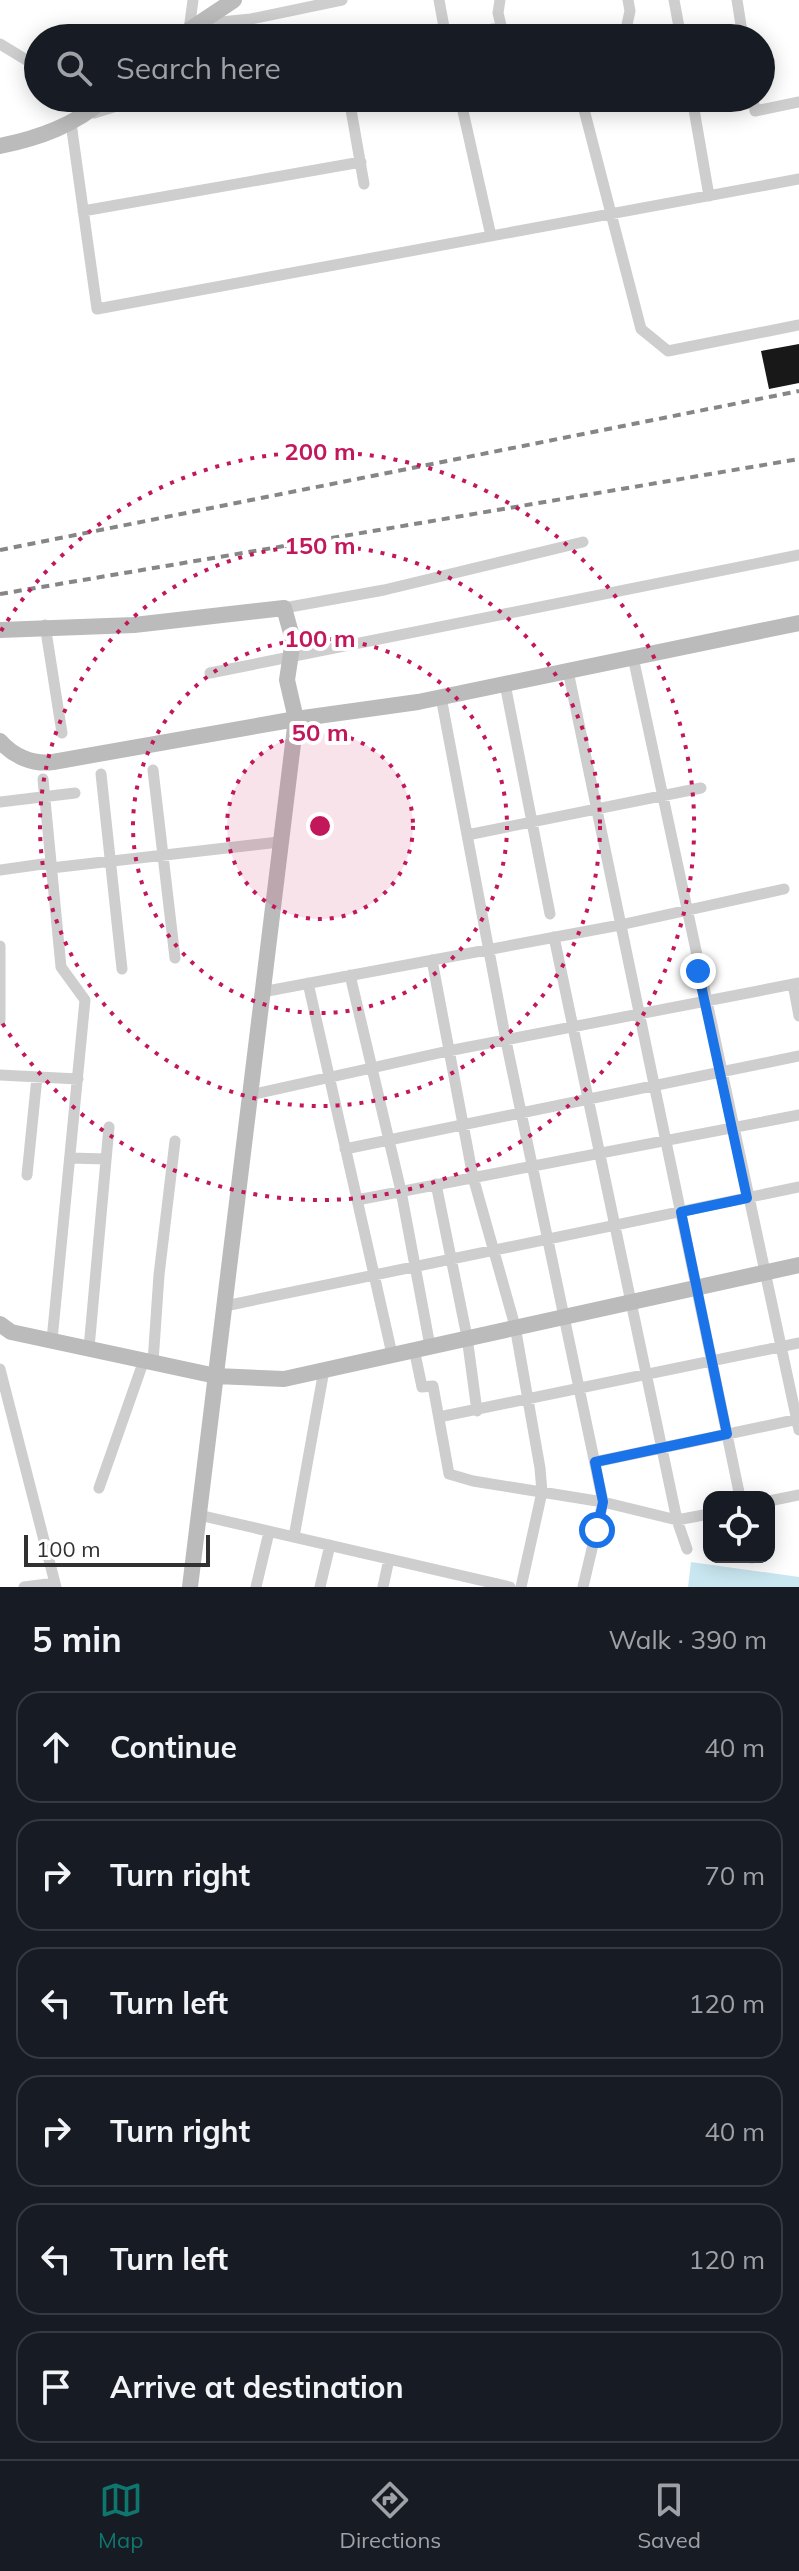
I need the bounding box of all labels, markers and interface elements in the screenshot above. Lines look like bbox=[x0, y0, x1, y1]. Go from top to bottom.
search box bbox=[24, 24, 775, 112]
icon: search bbox=[52, 46, 96, 90]
text: Search here bbox=[116, 49, 281, 87]
text: 200 m bbox=[284, 436, 356, 466]
text: 150 m bbox=[284, 530, 356, 560]
text: 100 m bbox=[284, 623, 356, 653]
text: 50 m bbox=[292, 717, 348, 747]
centre of rings bbox=[306, 812, 334, 840]
route end bbox=[680, 953, 716, 989]
map controls bbox=[703, 1491, 775, 1563]
button: locate bbox=[703, 1491, 775, 1563]
route start bbox=[579, 1512, 615, 1548]
scale bar bbox=[24, 1531, 210, 1567]
text: 100 m bbox=[36, 1535, 101, 1563]
text: 5 min bbox=[32, 1618, 122, 1661]
text: Walk · 390 m bbox=[608, 1623, 767, 1656]
icon: ahead bbox=[34, 1725, 78, 1769]
text: Continue bbox=[110, 1728, 237, 1766]
text: 40 m bbox=[704, 1731, 765, 1764]
icon: right bbox=[34, 1853, 78, 1897]
text: Turn right bbox=[110, 1856, 250, 1894]
text: 70 m bbox=[704, 1859, 765, 1892]
icon: left bbox=[34, 1981, 78, 2025]
text: Turn left bbox=[110, 1984, 228, 2022]
text: 120 m bbox=[689, 1987, 765, 2020]
icon: right bbox=[34, 2109, 78, 2153]
text: Turn right bbox=[110, 2112, 250, 2150]
text: 40 m bbox=[704, 2115, 765, 2148]
icon: left bbox=[34, 2237, 78, 2281]
text: Turn left bbox=[110, 2240, 228, 2278]
text: 120 m bbox=[689, 2243, 765, 2276]
icon: arrive bbox=[34, 2365, 78, 2409]
text: Arrive at destination bbox=[110, 2368, 404, 2406]
tab: Map bbox=[98, 2478, 143, 2554]
tab: Directions bbox=[340, 2478, 441, 2554]
tab: Saved bbox=[637, 2478, 701, 2554]

